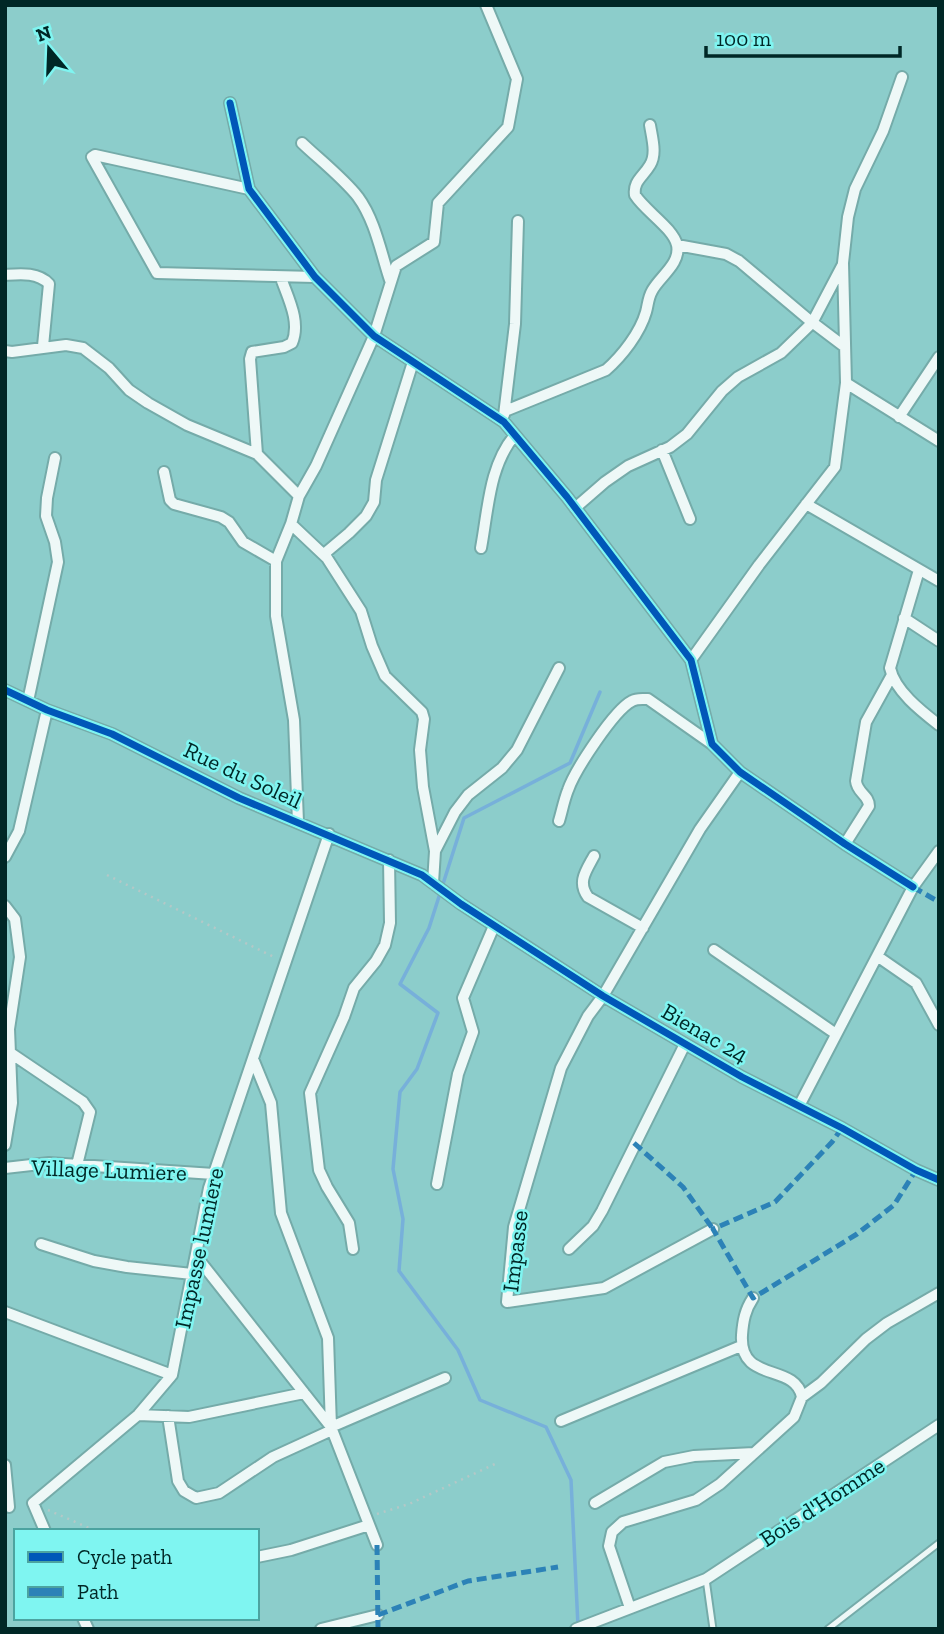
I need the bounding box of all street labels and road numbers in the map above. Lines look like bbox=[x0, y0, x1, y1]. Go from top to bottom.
street label: Rue du Soleil bbox=[179, 735, 307, 815]
street label: Bienac 24 bbox=[657, 997, 753, 1069]
street label: Village Lumiere bbox=[30, 1153, 187, 1187]
street label: Impasse lumiere bbox=[168, 1165, 230, 1331]
street label: Impasse bbox=[496, 1209, 534, 1293]
street label: Bois d'Homme bbox=[754, 1451, 890, 1553]

